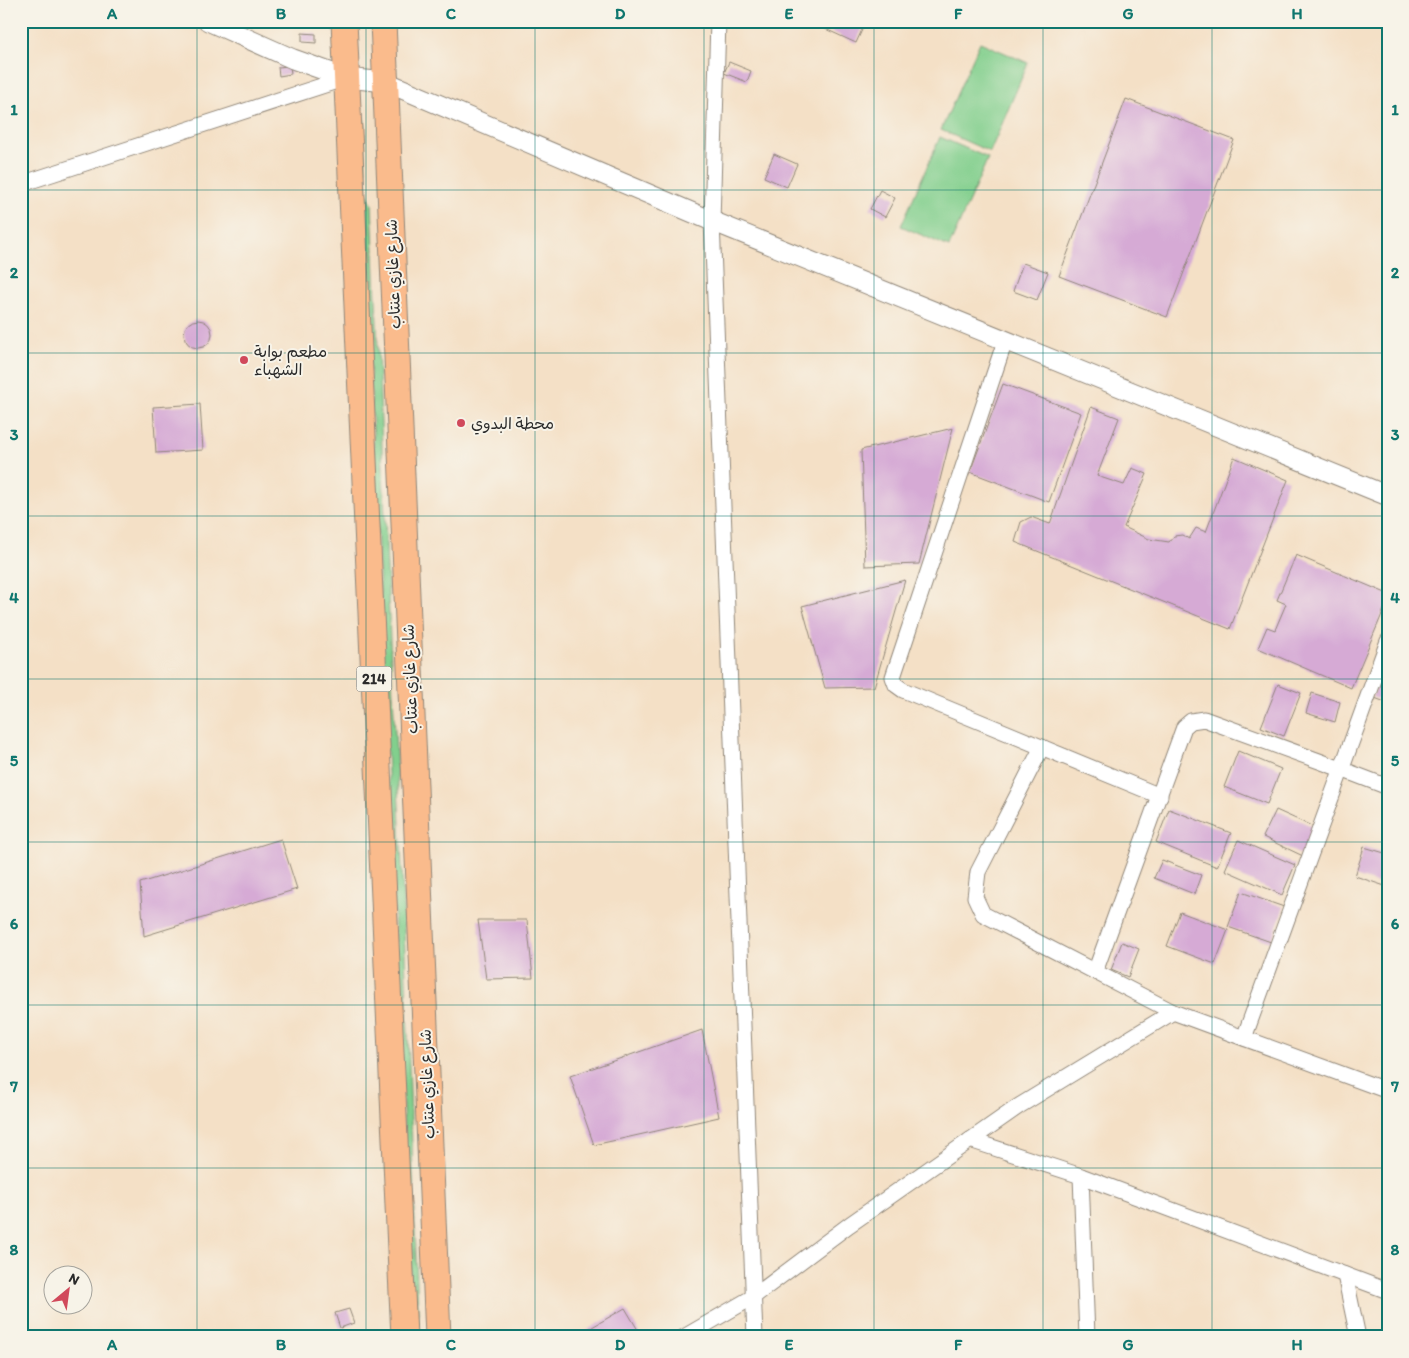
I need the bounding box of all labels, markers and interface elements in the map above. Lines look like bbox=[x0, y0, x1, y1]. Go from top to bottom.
text: A bbox=[106, 4, 118, 23]
text: B bbox=[276, 4, 287, 23]
text: C bbox=[446, 4, 457, 23]
text: D bbox=[615, 4, 626, 23]
text: E bbox=[785, 4, 794, 23]
text: F bbox=[954, 4, 963, 23]
text: G bbox=[1122, 4, 1134, 23]
text: H bbox=[1291, 4, 1303, 23]
text: 1 bbox=[10, 100, 18, 119]
text: 1 bbox=[1391, 100, 1399, 119]
street label: شارع غازي عنتاب bbox=[382, 219, 406, 329]
text: 2 bbox=[10, 263, 19, 282]
text: 2 bbox=[1391, 263, 1400, 282]
place label: مطعم بوابة الشهباء bbox=[254, 342, 327, 379]
marker: مطعم بوابة الشهباء bbox=[238, 354, 250, 366]
place label: محطة البدوي bbox=[471, 414, 554, 435]
marker: محطة البدوي bbox=[455, 417, 467, 429]
text: 3 bbox=[10, 425, 19, 444]
text: 3 bbox=[1391, 425, 1400, 444]
text: 4 bbox=[9, 588, 19, 607]
text: 4 bbox=[1390, 588, 1400, 607]
street label: شارع غازي عنتاب bbox=[399, 624, 423, 734]
road number: 214 bbox=[356, 666, 392, 692]
text: 5 bbox=[10, 751, 19, 770]
text: 5 bbox=[1391, 751, 1400, 770]
text: 6 bbox=[10, 914, 19, 933]
text: 6 bbox=[1391, 914, 1400, 933]
street label: شارع غازي عنتاب bbox=[416, 1029, 440, 1139]
text: 7 bbox=[9, 1077, 18, 1096]
text: 7 bbox=[1390, 1077, 1399, 1096]
text: 8 bbox=[10, 1240, 19, 1259]
text: 8 bbox=[1391, 1240, 1400, 1259]
north arrow bbox=[42, 1266, 92, 1316]
text: N bbox=[66, 1269, 82, 1289]
text: A bbox=[106, 1335, 118, 1354]
text: B bbox=[276, 1335, 287, 1354]
text: C bbox=[446, 1335, 457, 1354]
text: D bbox=[615, 1335, 626, 1354]
text: E bbox=[785, 1335, 794, 1354]
text: F bbox=[954, 1335, 963, 1354]
text: G bbox=[1122, 1335, 1134, 1354]
text: H bbox=[1291, 1335, 1303, 1354]

